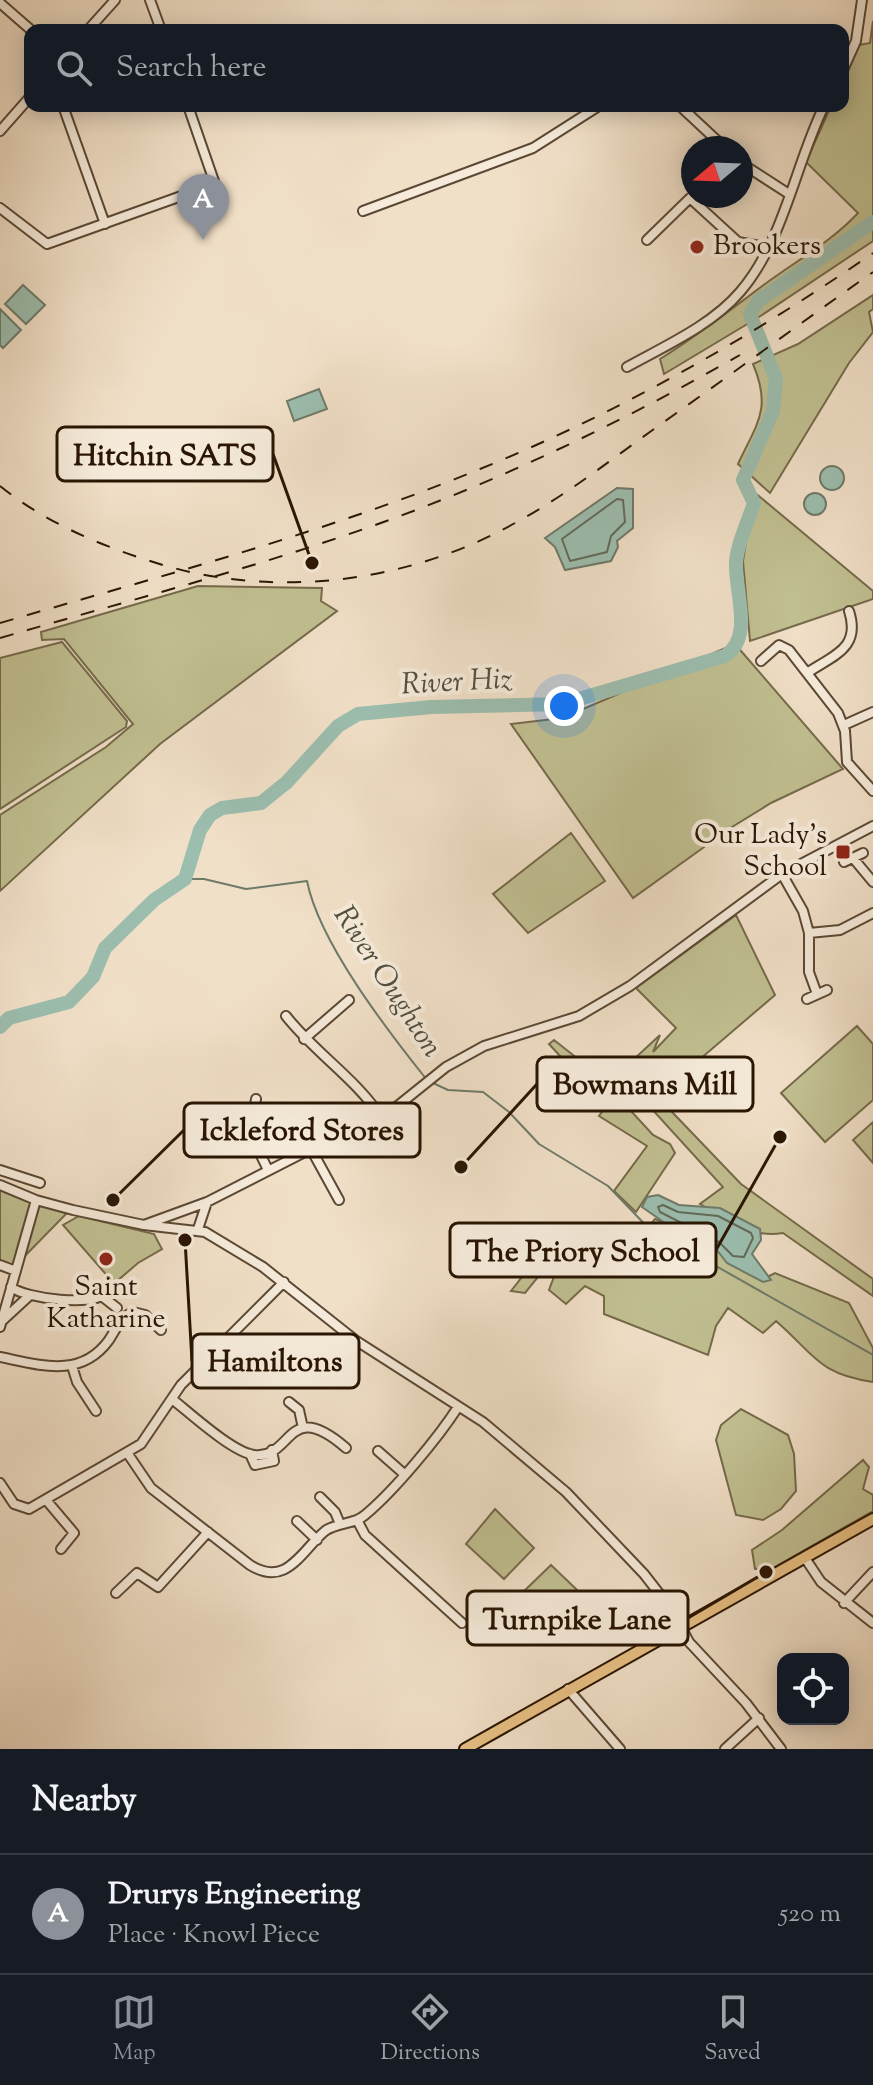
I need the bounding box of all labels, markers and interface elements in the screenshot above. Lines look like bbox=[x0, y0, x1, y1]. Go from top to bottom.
search box bbox=[24, 24, 849, 112]
icon: search bbox=[52, 46, 96, 90]
text: Search here bbox=[116, 47, 266, 90]
north arrow bbox=[681, 136, 753, 208]
pin: A bbox=[177, 174, 229, 240]
place label: Brookers bbox=[713, 227, 821, 267]
marker: Brookers bbox=[688, 238, 706, 256]
callout: Hitchin SATS bbox=[57, 427, 273, 481]
text: Hitchin SATS bbox=[73, 436, 257, 479]
water label: River Hiz bbox=[400, 659, 514, 707]
your location bbox=[544, 686, 584, 726]
place label: Our Lady's School bbox=[694, 816, 827, 888]
marker: Our Lady's School bbox=[834, 843, 852, 861]
water label: River Oughton bbox=[322, 898, 452, 1067]
callout: Bowmans Mill bbox=[537, 1057, 753, 1111]
text: Bowmans Mill bbox=[553, 1065, 738, 1108]
callout: Ickleford Stores bbox=[184, 1103, 420, 1157]
text: Ickleford Stores bbox=[200, 1111, 404, 1154]
callout: The Priory School bbox=[450, 1223, 716, 1277]
text: The Priory School bbox=[466, 1232, 700, 1275]
marker: Saint Katharine bbox=[97, 1250, 115, 1268]
place label: Saint Katharine bbox=[46, 1268, 166, 1340]
callout: Hamiltons bbox=[192, 1334, 359, 1388]
text: Hamiltons bbox=[207, 1342, 343, 1385]
callout: Turnpike Lane bbox=[467, 1591, 688, 1645]
text: Turnpike Lane bbox=[482, 1600, 672, 1643]
map controls bbox=[777, 1653, 849, 1725]
button: locate bbox=[777, 1653, 849, 1725]
text: Nearby bbox=[32, 1777, 137, 1826]
text: Drurys Engineering bbox=[108, 1874, 361, 1917]
text: A bbox=[47, 1896, 69, 1933]
text: 520 m bbox=[779, 1896, 841, 1933]
text: Place · Knowl Piece bbox=[108, 1917, 320, 1954]
tab: Map bbox=[112, 1990, 156, 2070]
tab: Directions bbox=[381, 1990, 480, 2070]
tab: Saved bbox=[704, 1990, 761, 2070]

